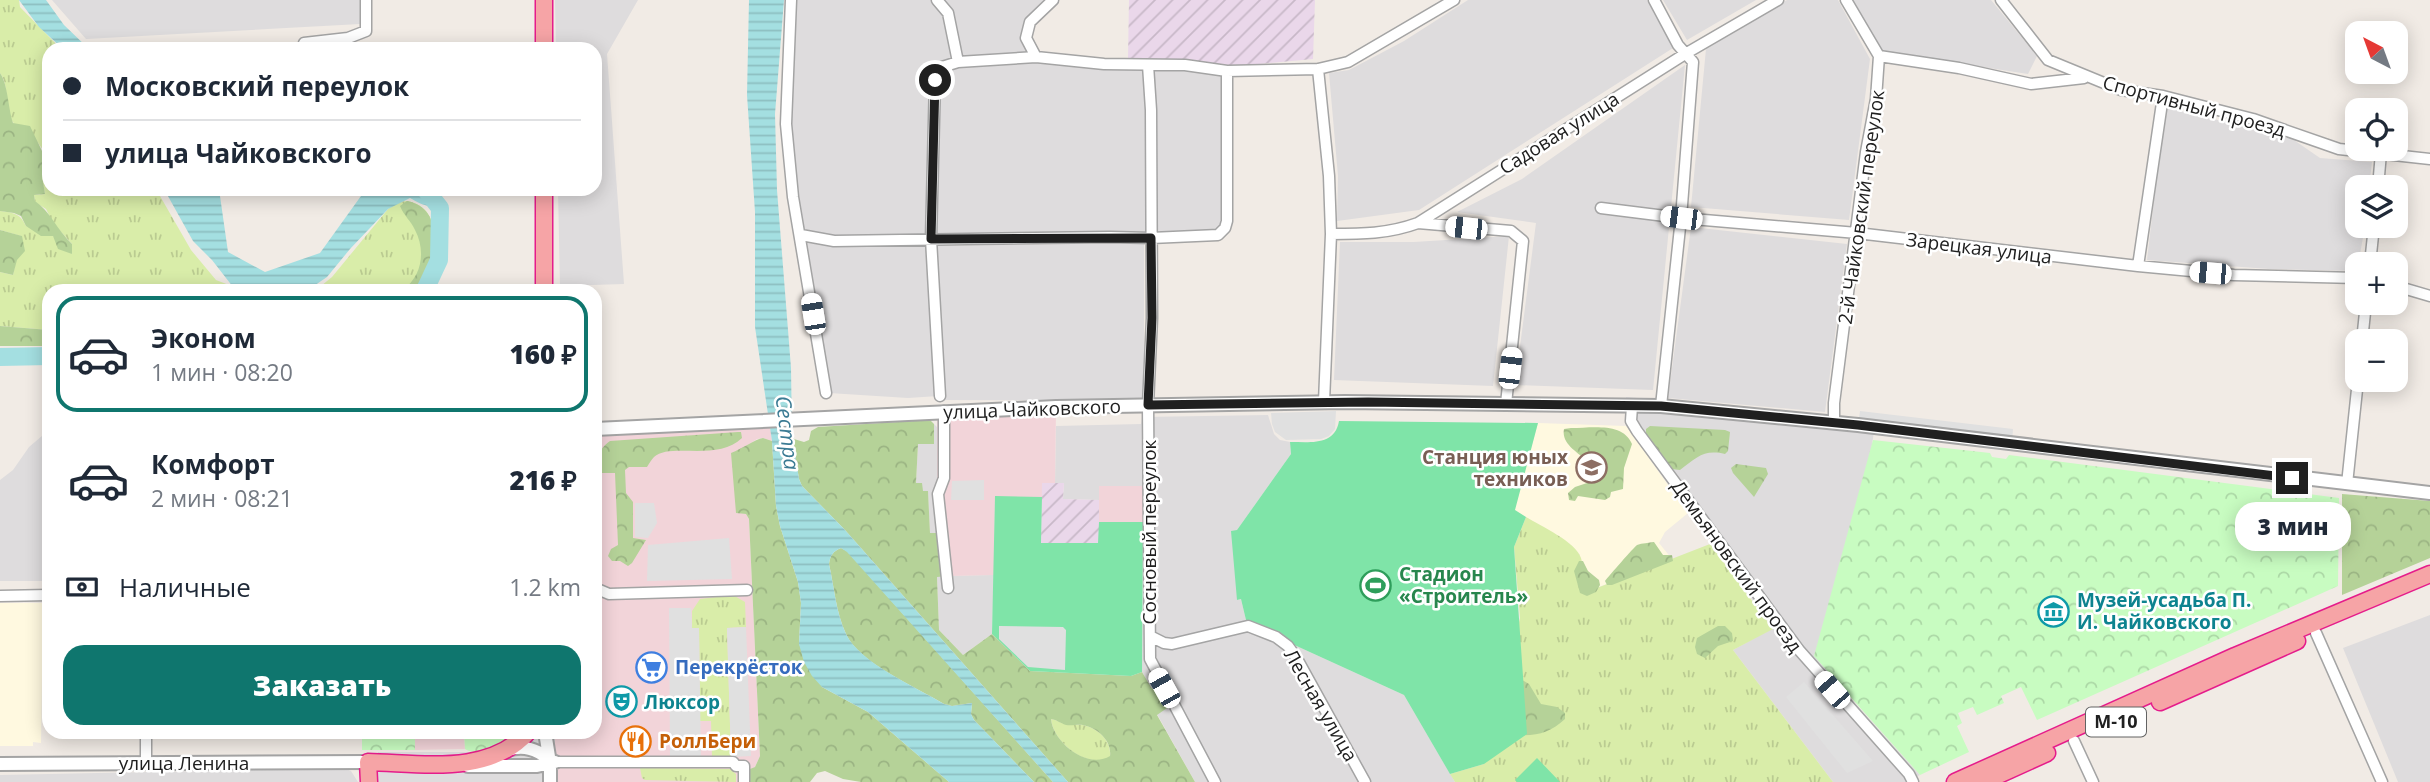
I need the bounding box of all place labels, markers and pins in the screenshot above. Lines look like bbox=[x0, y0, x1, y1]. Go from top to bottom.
place label: Станция юных техников bbox=[1422, 444, 1568, 492]
school or university icon: Станция юных техников bbox=[1574, 451, 1608, 485]
place label: Стадион «Строитель» bbox=[1399, 561, 1528, 609]
sports icon: Стадион «Строитель» bbox=[1359, 568, 1393, 602]
place label: Музей-усадьба П. И. Чайковского bbox=[2077, 587, 2251, 635]
museum icon: Музей-усадьба П. И. Чайковского bbox=[2037, 594, 2071, 628]
supermarket icon: Перекрёсток bbox=[635, 650, 669, 684]
place label: Перекрёсток bbox=[675, 654, 803, 680]
theatre icon: Люксор bbox=[604, 685, 638, 719]
place label: Люксор bbox=[644, 689, 720, 715]
restaurant icon: РоллБери bbox=[619, 724, 653, 758]
place label: РоллБери bbox=[659, 728, 756, 754]

